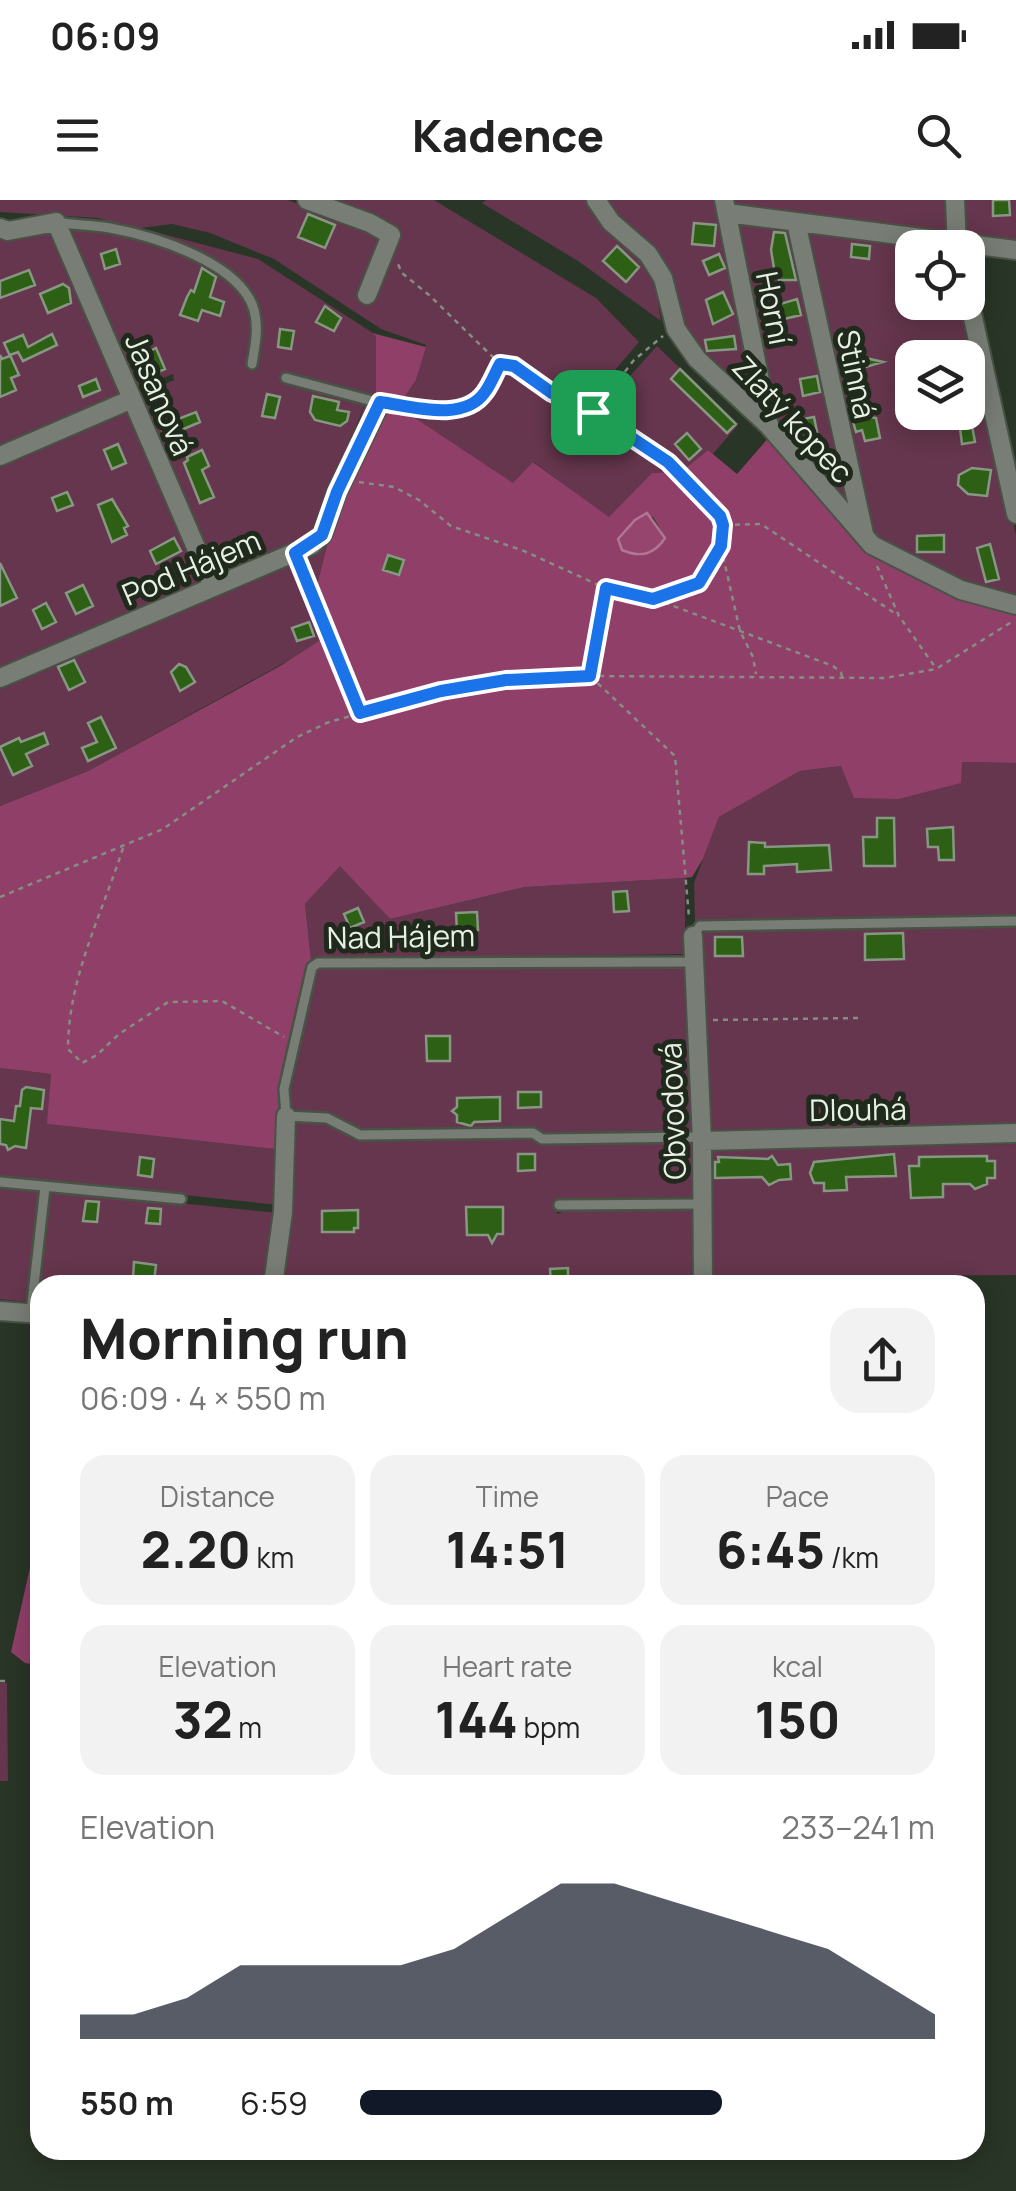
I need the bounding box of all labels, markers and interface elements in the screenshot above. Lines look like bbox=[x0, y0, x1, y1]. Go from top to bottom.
text: 06:09 bbox=[50, 9, 160, 61]
text: Kadence bbox=[412, 104, 604, 166]
icon: menu bbox=[50, 108, 105, 163]
icon: search bbox=[911, 108, 966, 163]
map controls bbox=[895, 230, 985, 430]
button: locate bbox=[895, 230, 985, 320]
street label: Horní bbox=[747, 268, 801, 348]
street label: Stinná bbox=[828, 326, 886, 422]
street label: Jasanová bbox=[116, 327, 204, 461]
button: layers bbox=[895, 340, 985, 430]
street label: Zlatý kopec bbox=[724, 347, 862, 491]
pin bbox=[551, 370, 636, 455]
icon: arrive bbox=[566, 385, 621, 440]
street label: Pod Hájem bbox=[115, 519, 267, 615]
street label: Nad Hájem bbox=[327, 914, 475, 958]
street label: Obvodová bbox=[649, 1042, 695, 1180]
street label: Dlouhá bbox=[809, 1088, 907, 1130]
text: Morning run bbox=[80, 1300, 409, 1376]
button: share bbox=[830, 1308, 935, 1413]
text: 06:09 · 4 × 550 m bbox=[80, 1376, 326, 1420]
text: Distance bbox=[160, 1477, 275, 1515]
text: Time bbox=[476, 1477, 539, 1515]
text: Pace bbox=[766, 1477, 829, 1515]
text: 2.20 bbox=[141, 1515, 251, 1583]
text: 14:51 bbox=[446, 1515, 569, 1583]
text: 6:45 bbox=[716, 1515, 825, 1583]
text: km bbox=[251, 1538, 294, 1576]
text: /km bbox=[825, 1538, 879, 1576]
text: Elevation bbox=[158, 1647, 277, 1685]
text: Heart rate bbox=[443, 1647, 572, 1685]
text: kcal bbox=[772, 1647, 823, 1685]
text: 32 bbox=[173, 1685, 233, 1753]
text: 144 bbox=[435, 1685, 518, 1753]
text: 150 bbox=[755, 1685, 840, 1753]
text: m bbox=[233, 1708, 262, 1746]
text: bpm bbox=[518, 1708, 580, 1746]
text: Elevation bbox=[80, 1805, 215, 1849]
text: 233–241 m bbox=[782, 1805, 935, 1849]
text: 550 m bbox=[80, 2081, 174, 2125]
text: 6:59 bbox=[240, 2081, 308, 2125]

